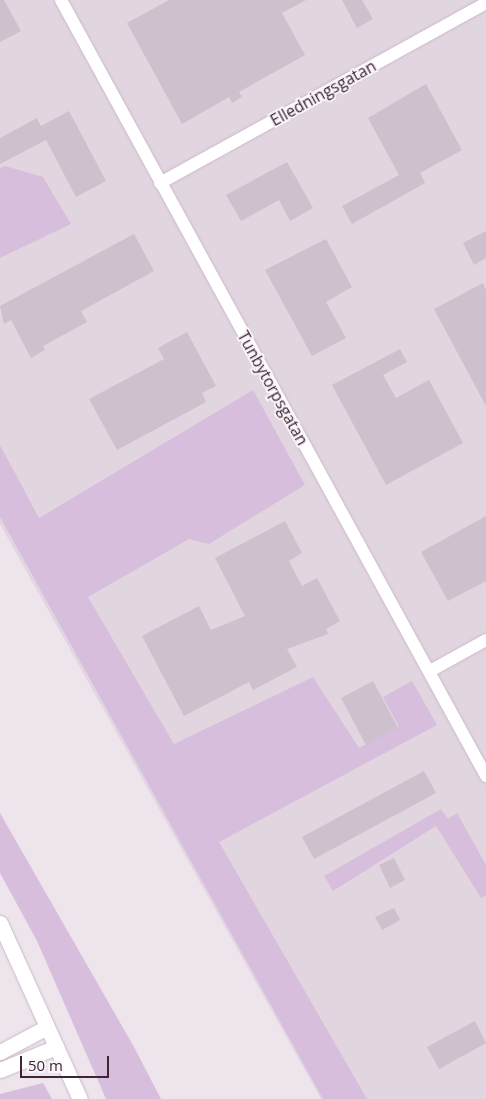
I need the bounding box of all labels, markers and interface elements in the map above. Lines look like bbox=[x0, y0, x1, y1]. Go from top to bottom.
street label: Elledningsgatan bbox=[267, 56, 379, 130]
street label: Tunbytorpsgatan bbox=[234, 328, 312, 448]
scale bar bbox=[22, 1046, 111, 1078]
text: 50 m bbox=[28, 1055, 63, 1075]

